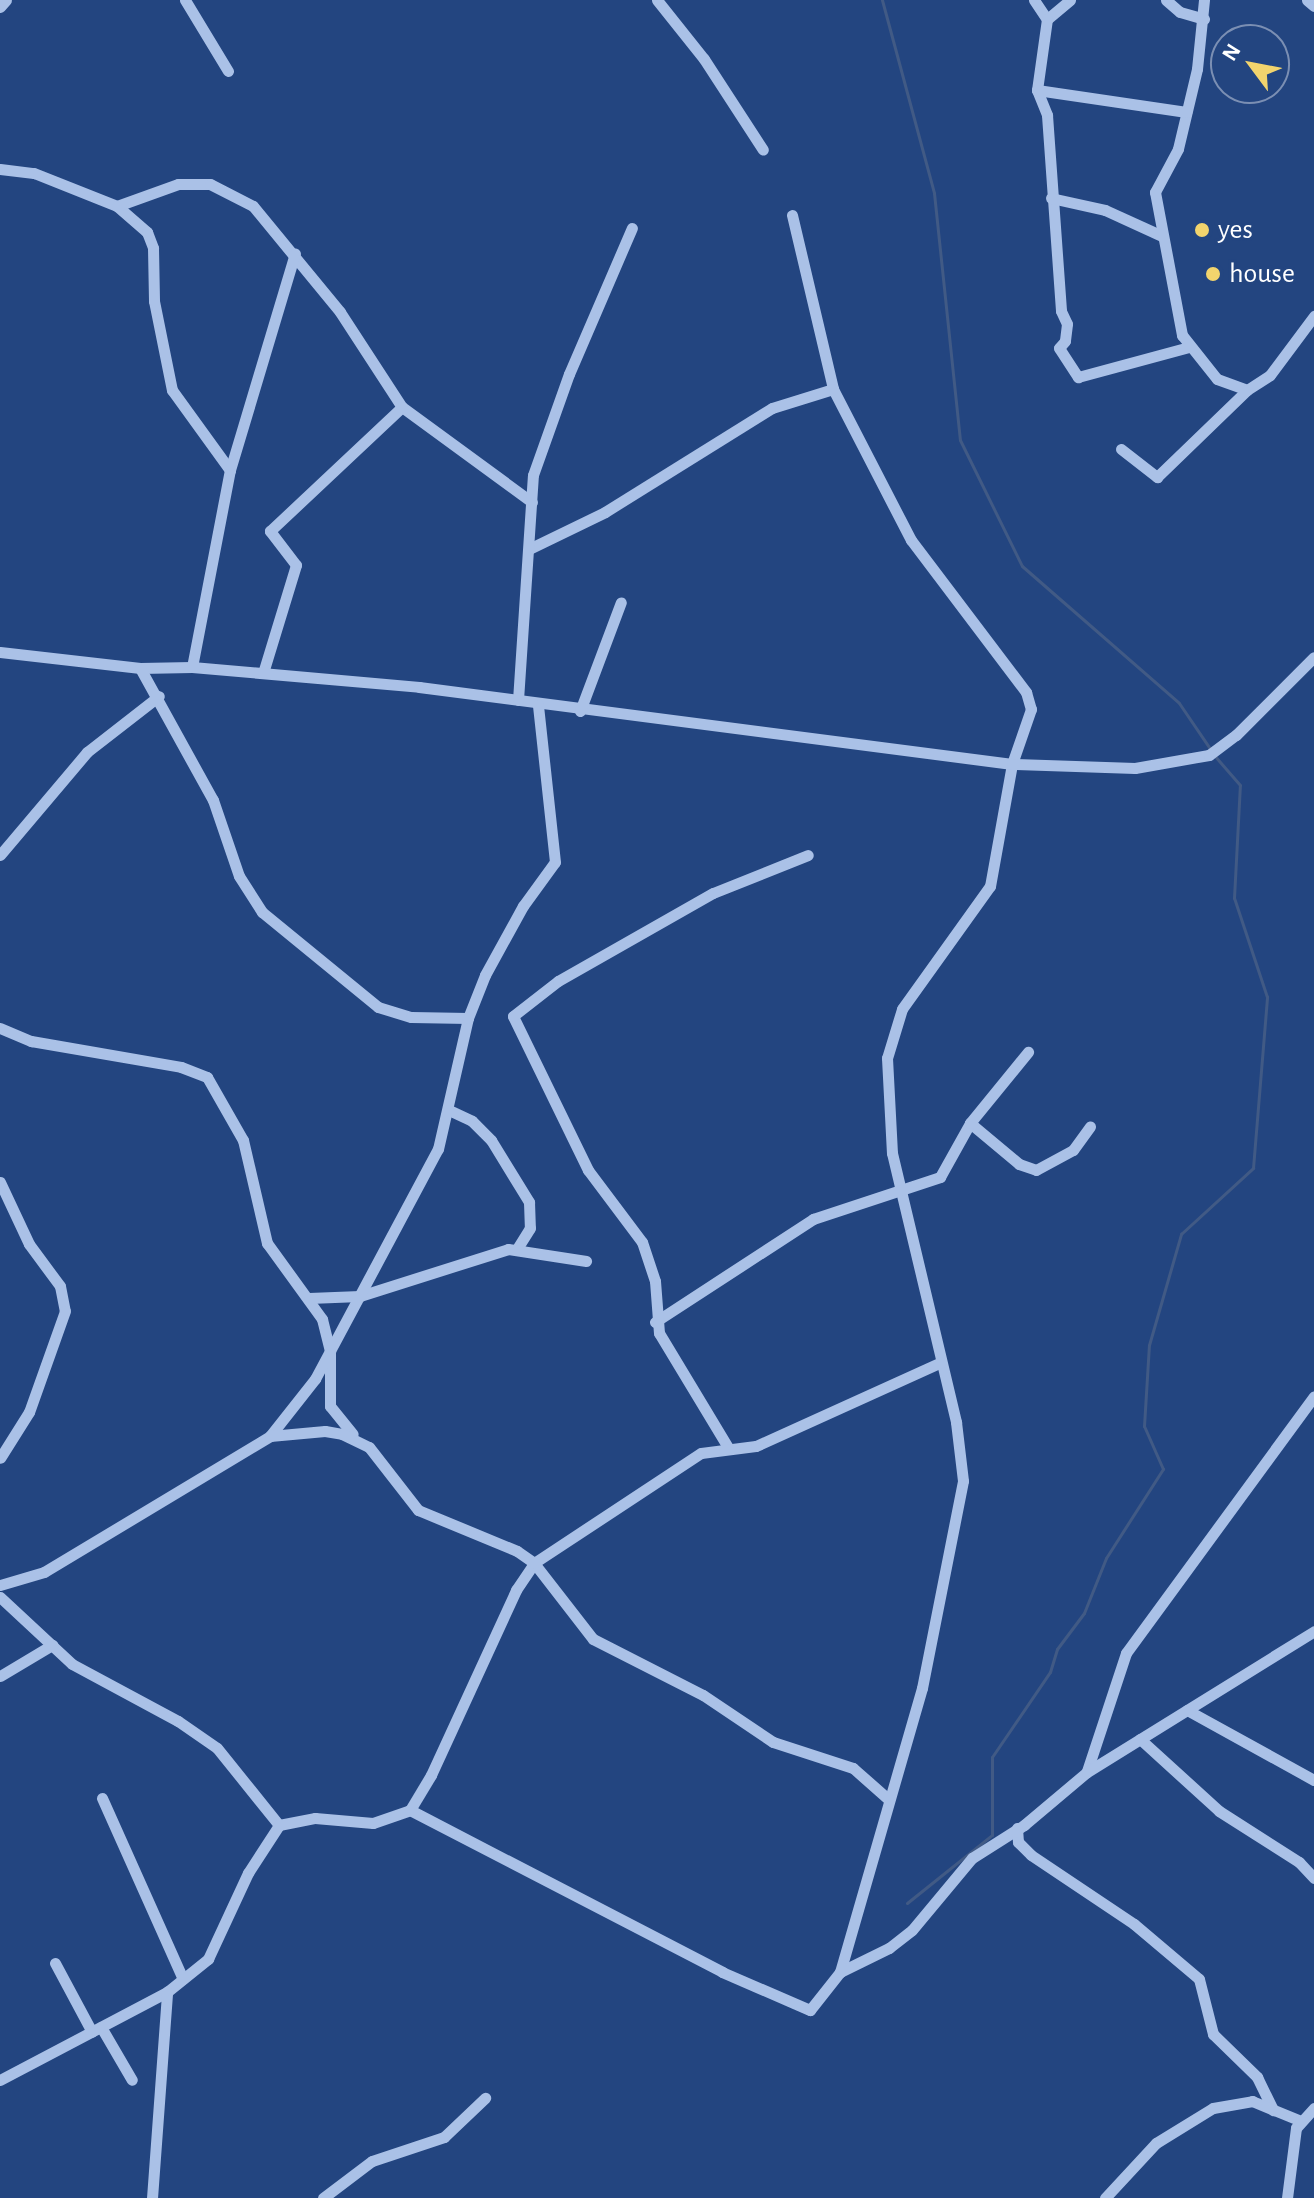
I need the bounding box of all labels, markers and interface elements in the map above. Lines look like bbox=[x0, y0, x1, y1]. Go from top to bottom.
north arrow bbox=[1210, 24, 1290, 104]
text: N bbox=[1218, 40, 1245, 65]
place label: yes bbox=[1218, 213, 1253, 247]
marker: yes bbox=[1193, 221, 1211, 239]
place label: house bbox=[1229, 257, 1295, 291]
marker: house bbox=[1204, 265, 1222, 283]

